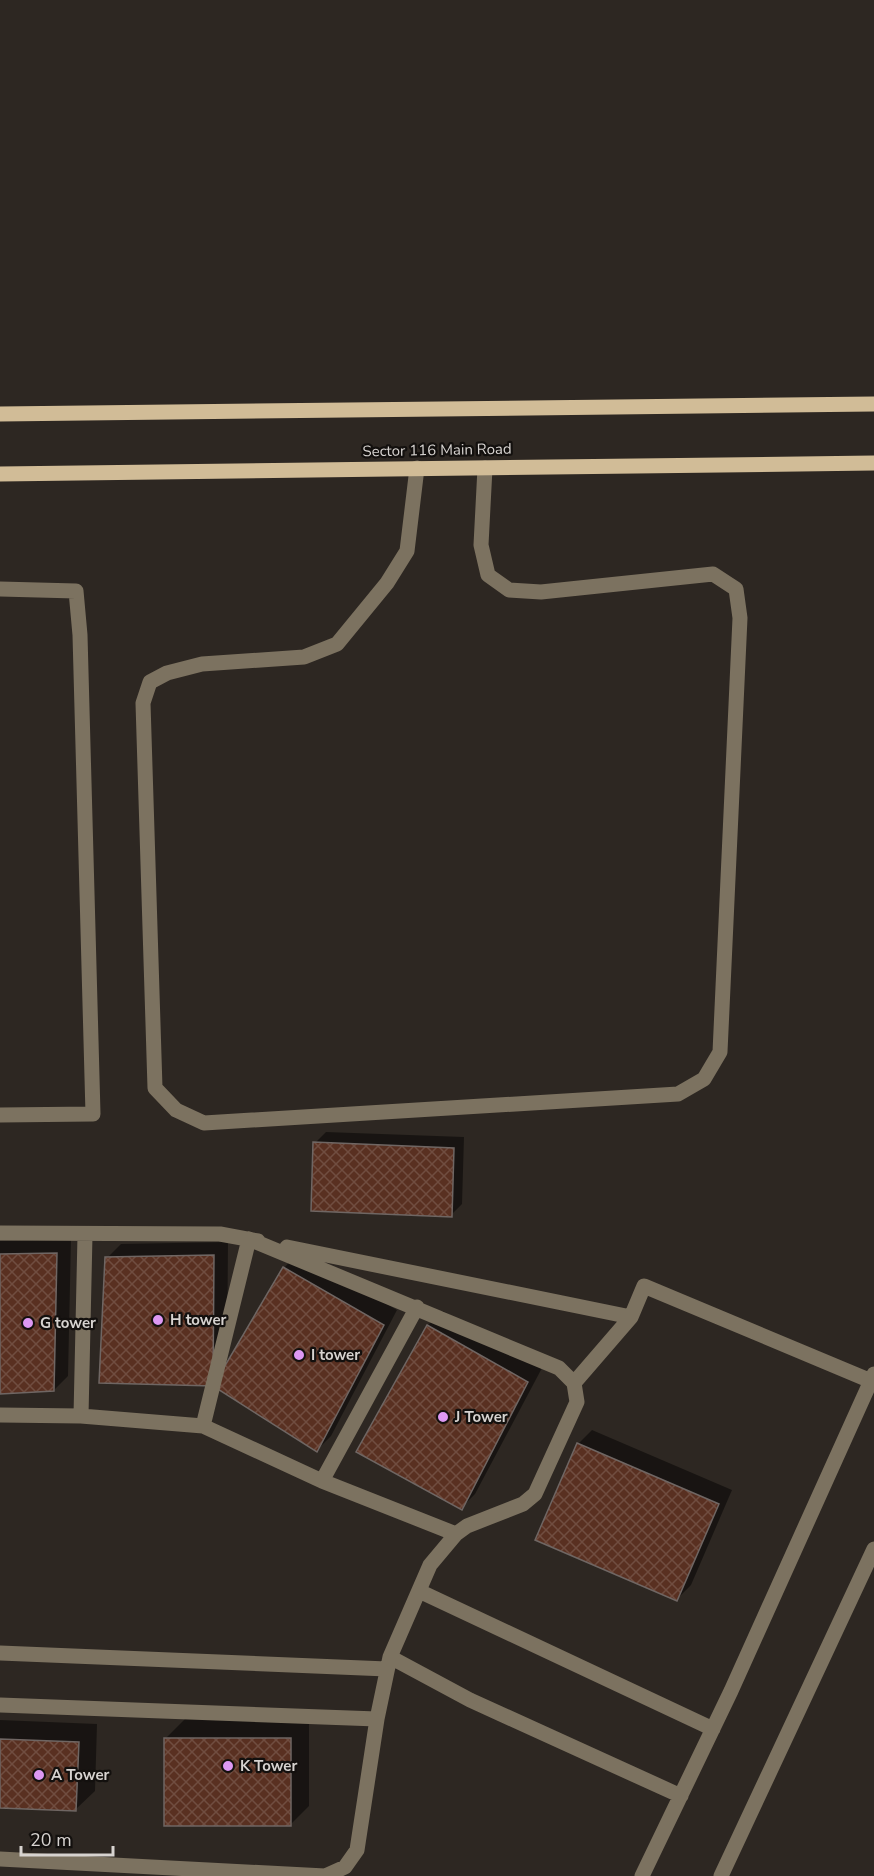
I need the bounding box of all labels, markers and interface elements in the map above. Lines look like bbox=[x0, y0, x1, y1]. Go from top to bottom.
street label: Sector 116 Main Road bbox=[362, 439, 512, 461]
place label: H tower bbox=[170, 1310, 227, 1330]
place label: G tower bbox=[40, 1313, 96, 1333]
marker: H tower bbox=[151, 1313, 165, 1327]
marker: G tower bbox=[21, 1316, 35, 1330]
place label: I tower bbox=[311, 1345, 360, 1365]
marker: I tower bbox=[292, 1348, 306, 1362]
place label: J Tower bbox=[454, 1407, 508, 1427]
marker: J Tower bbox=[436, 1410, 450, 1424]
place label: K Tower bbox=[240, 1756, 297, 1776]
marker: K Tower bbox=[221, 1759, 235, 1773]
place label: A Tower bbox=[51, 1765, 110, 1785]
marker: A Tower bbox=[32, 1768, 46, 1782]
scale bar bbox=[21, 1819, 112, 1857]
text: 20 m bbox=[30, 1828, 72, 1852]

